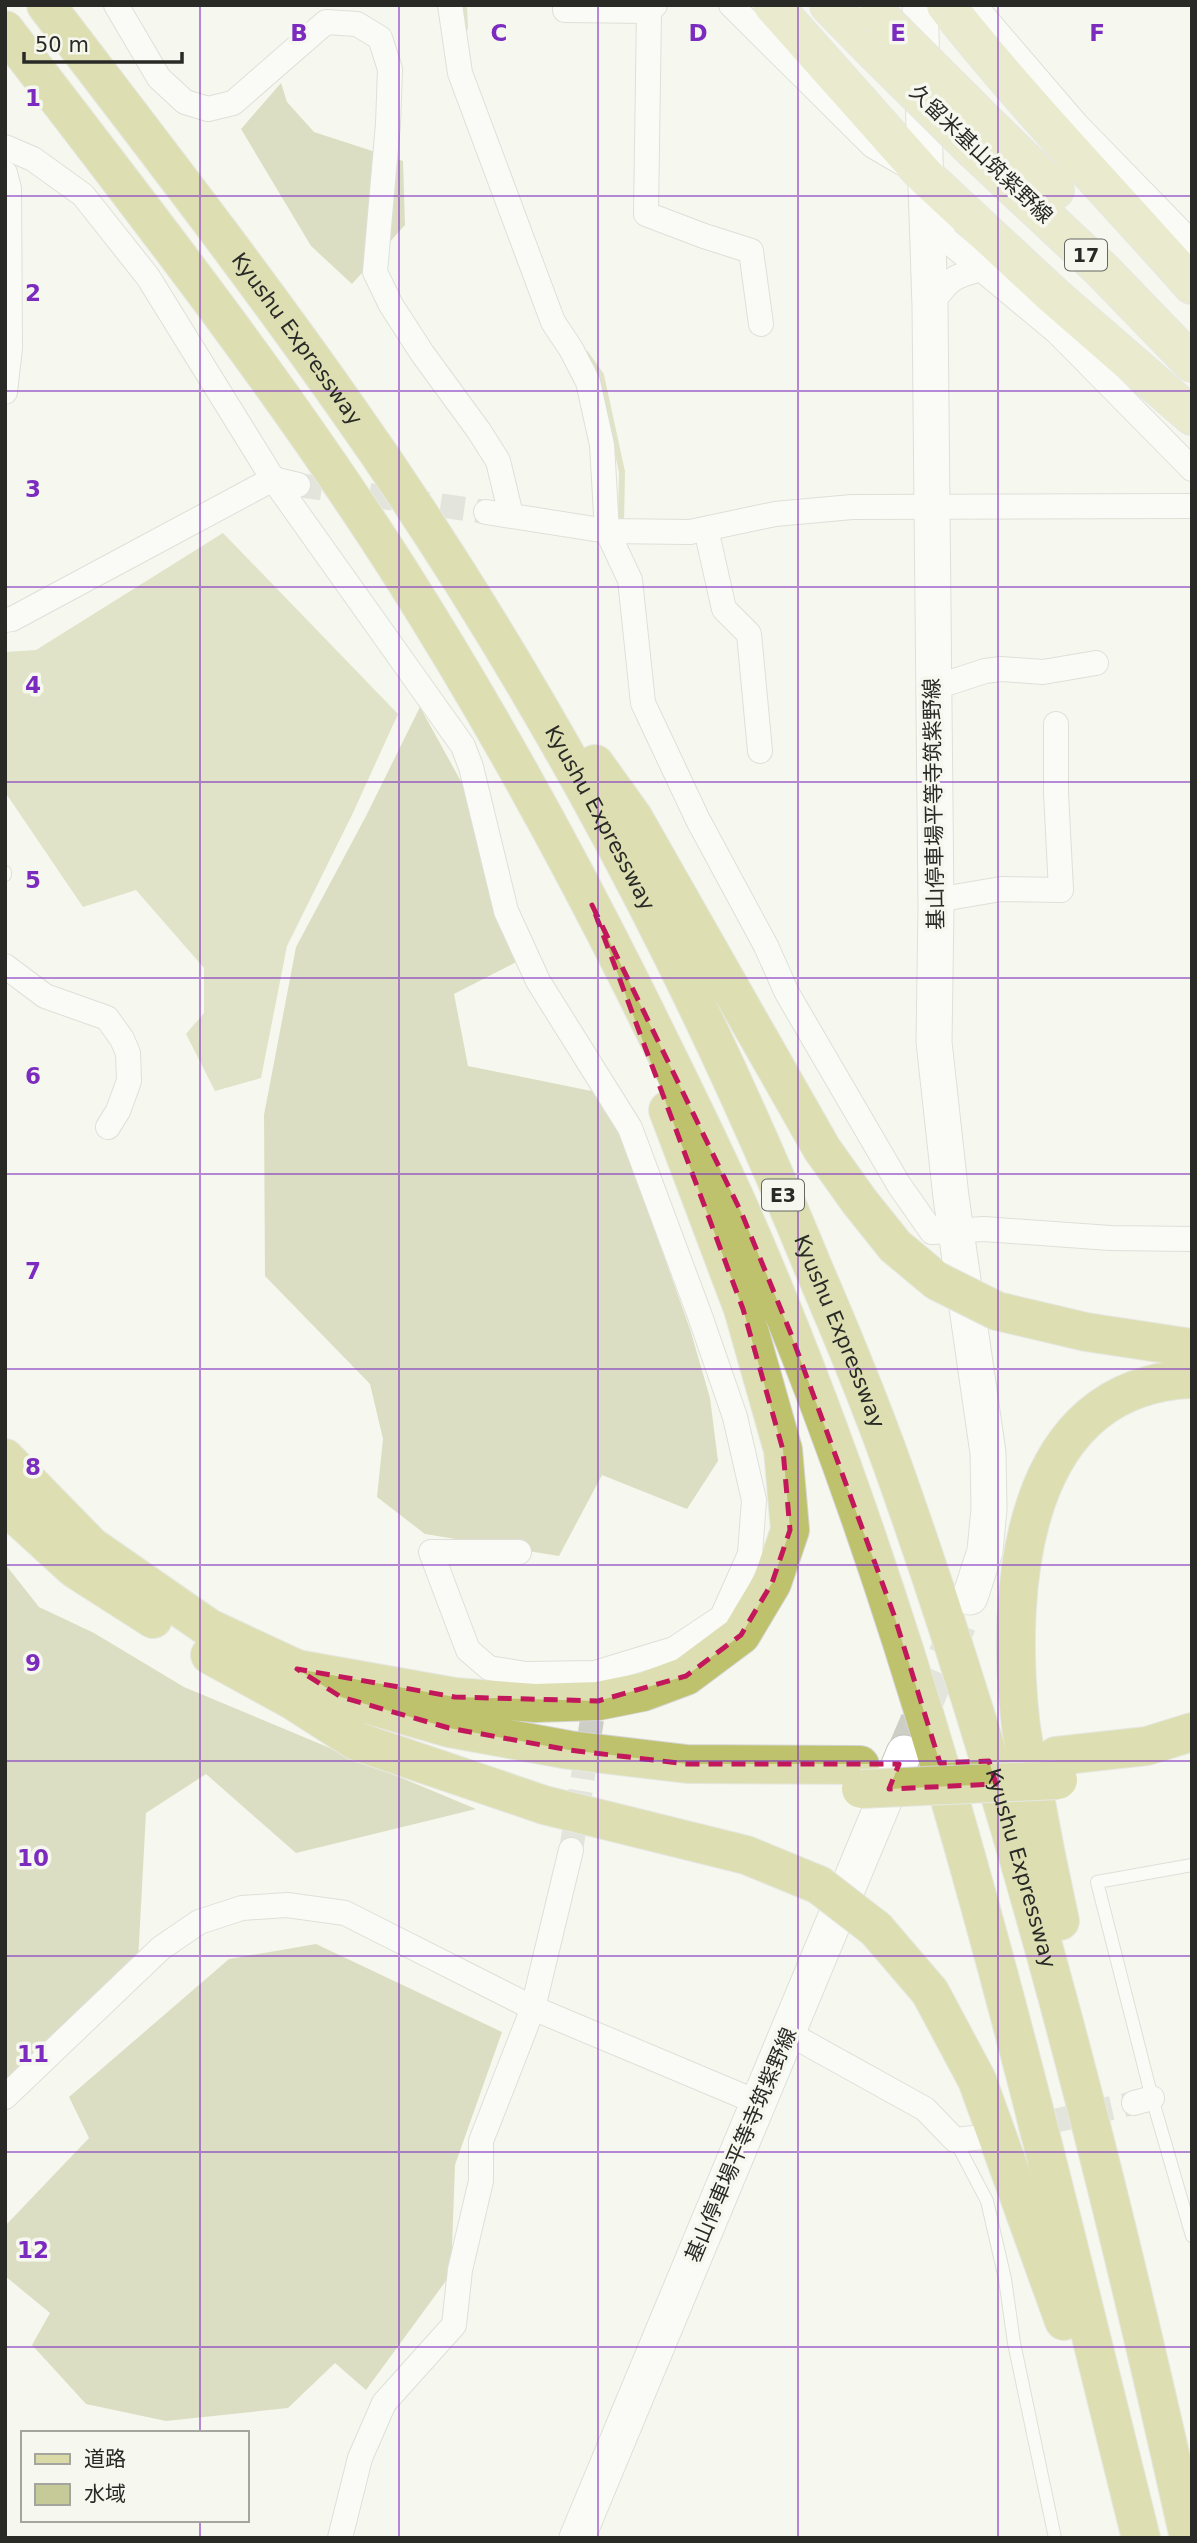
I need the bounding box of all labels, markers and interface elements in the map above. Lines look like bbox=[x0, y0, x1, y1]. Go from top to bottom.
text: B bbox=[290, 20, 308, 46]
text: C bbox=[491, 20, 507, 46]
text: D bbox=[688, 20, 708, 46]
text: E bbox=[890, 20, 906, 46]
text: F bbox=[1089, 20, 1105, 46]
scale bar bbox=[24, 21, 182, 65]
text: 50 m bbox=[35, 33, 89, 57]
street label: 久留米基山筑紫野線 bbox=[905, 80, 1057, 228]
text: 1 bbox=[25, 85, 41, 111]
road number: 17 bbox=[1065, 240, 1107, 270]
street label: Kyushu Expressway bbox=[227, 248, 367, 430]
text: 2 bbox=[25, 280, 41, 306]
text: 3 bbox=[25, 476, 41, 502]
text: 4 bbox=[25, 672, 41, 698]
street label: 基山停車場平等寺筑紫野線 bbox=[920, 678, 948, 930]
street label: Kyushu Expressway bbox=[540, 721, 660, 914]
text: 5 bbox=[25, 867, 41, 893]
text: 6 bbox=[25, 1063, 41, 1089]
road number: E3 bbox=[762, 1180, 804, 1210]
street label: Kyushu Expressway bbox=[789, 1231, 890, 1431]
text: 7 bbox=[25, 1258, 41, 1284]
text: 8 bbox=[25, 1454, 41, 1480]
text: 9 bbox=[25, 1650, 41, 1676]
street label: Kyushu Expressway bbox=[981, 1765, 1061, 1971]
text: 10 bbox=[17, 1845, 49, 1871]
street label: 基山停車場平等寺筑紫野線 bbox=[681, 2024, 801, 2266]
text: 11 bbox=[17, 2041, 49, 2067]
text: 12 bbox=[17, 2237, 49, 2263]
legend bbox=[21, 2431, 248, 2522]
text: 道路 bbox=[84, 2447, 126, 2471]
text: 水域 bbox=[84, 2482, 126, 2506]

